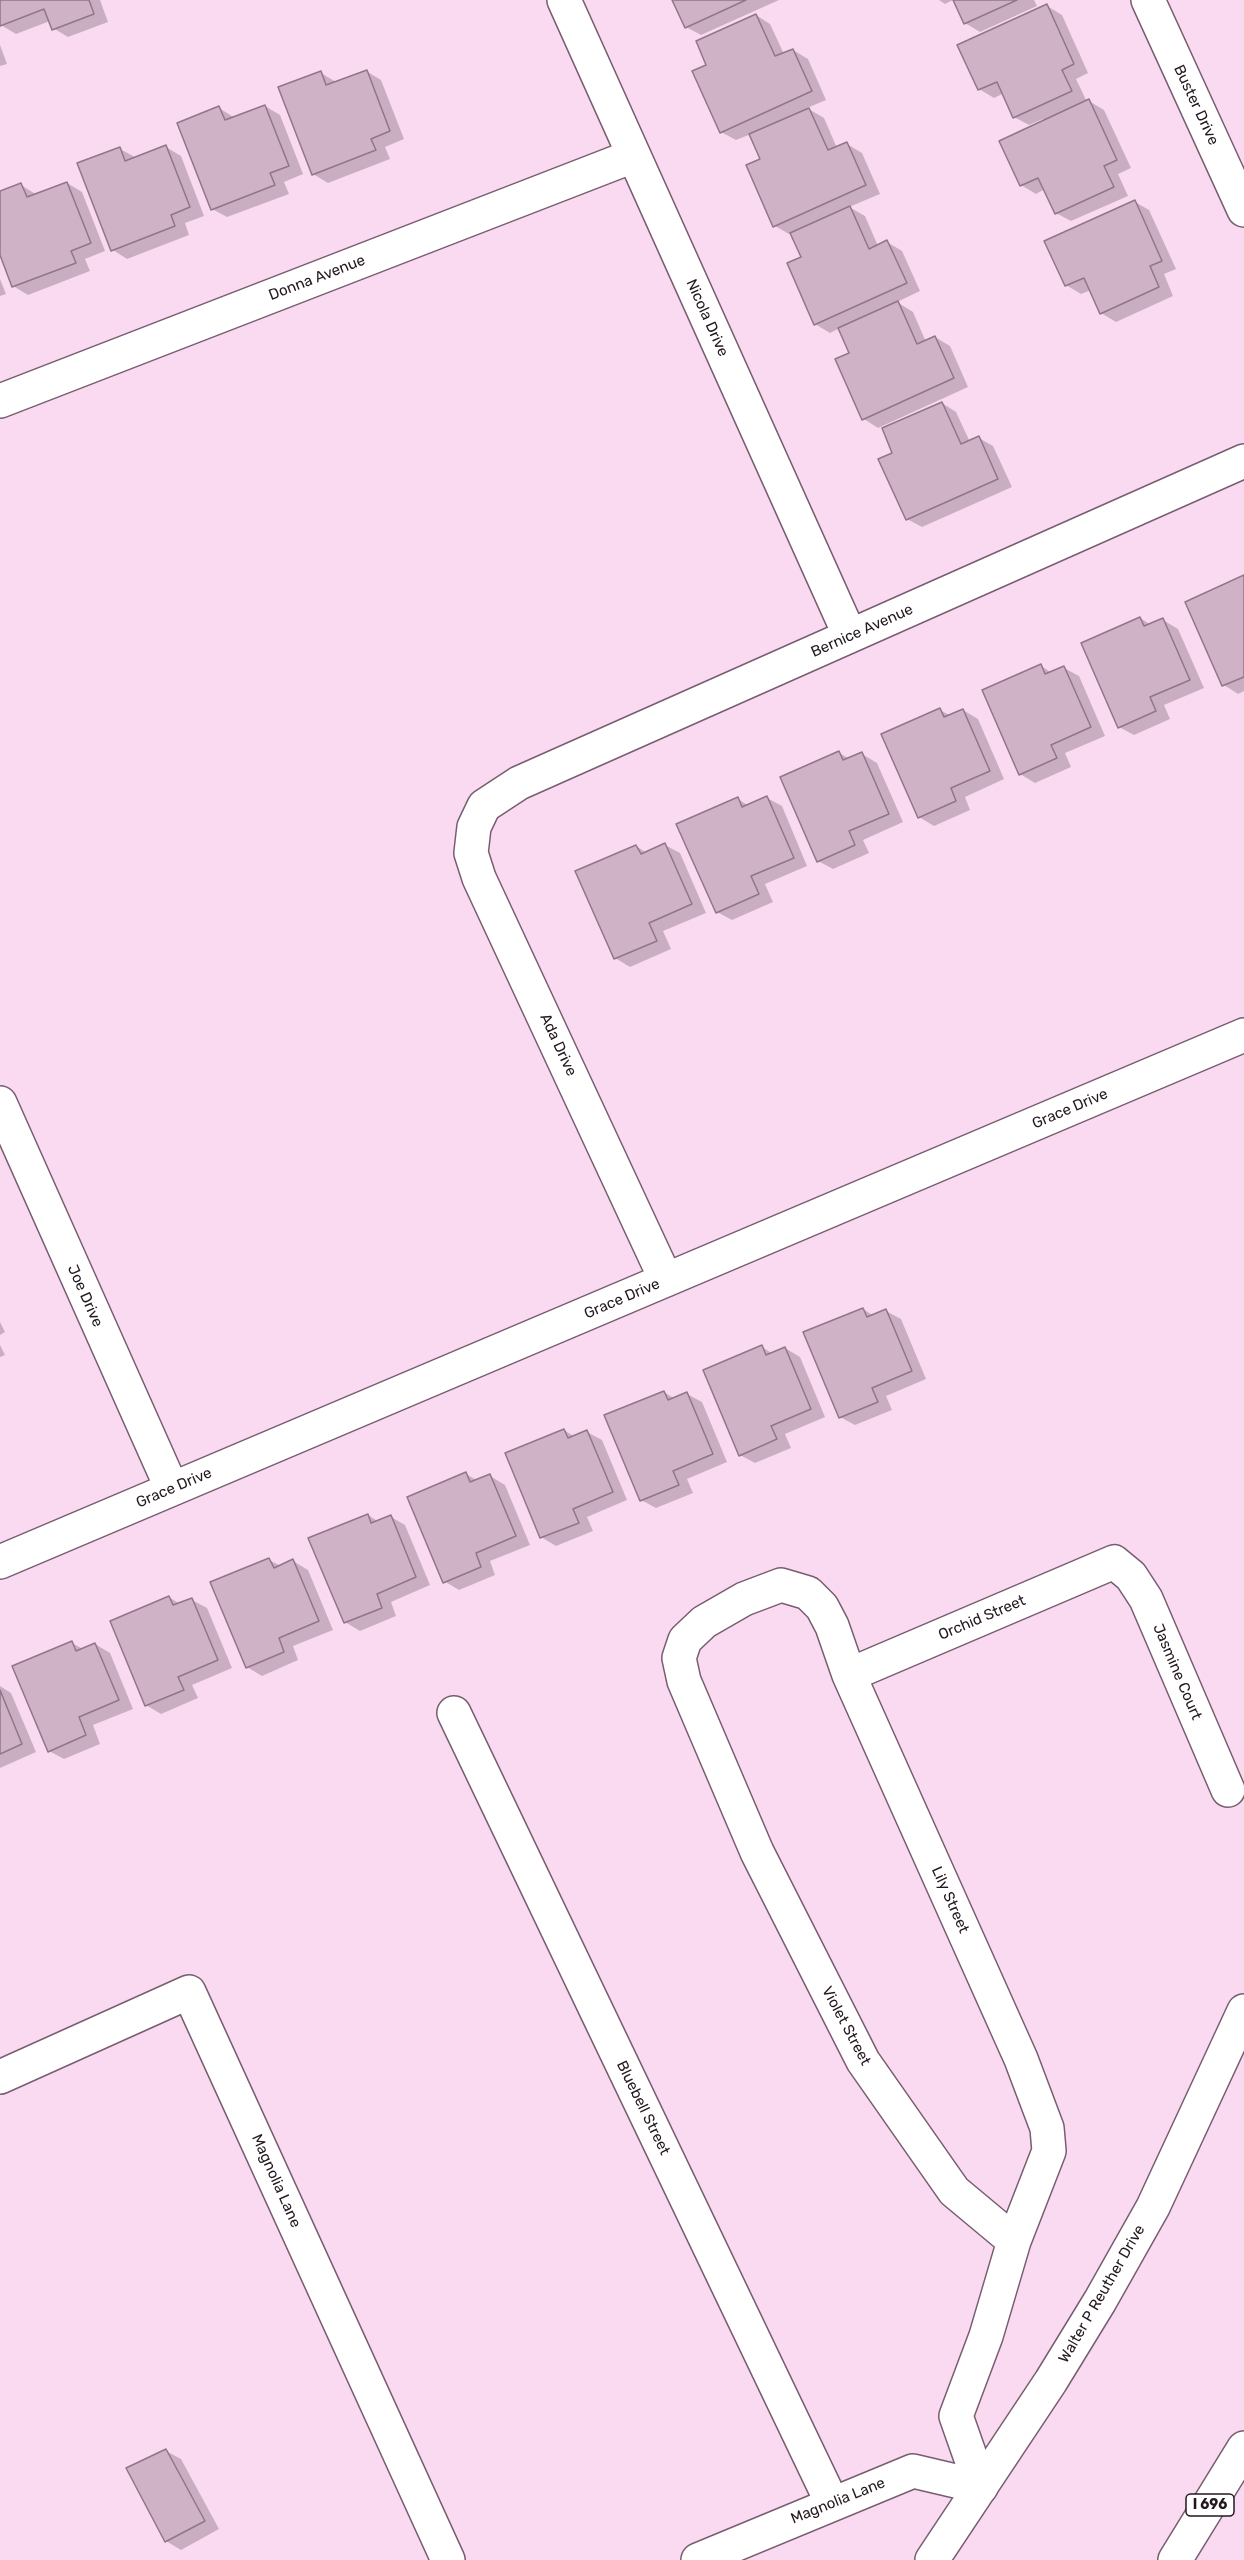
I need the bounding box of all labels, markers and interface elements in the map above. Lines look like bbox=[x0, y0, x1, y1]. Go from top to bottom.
street label: Buster Drive bbox=[1170, 62, 1222, 148]
street label: Donna Avenue bbox=[266, 251, 368, 305]
street label: Nicola Drive bbox=[682, 277, 732, 359]
street label: Bernice Avenue bbox=[808, 600, 916, 662]
street label: Ada Drive bbox=[536, 1011, 580, 1079]
street label: Grace Drive bbox=[1029, 1085, 1111, 1133]
street label: Joe Drive bbox=[63, 1262, 107, 1330]
street label: Grace Drive bbox=[581, 1275, 663, 1323]
street label: Grace Drive bbox=[133, 1464, 215, 1512]
street label: Orchid Street bbox=[936, 1592, 1028, 1644]
street label: Jasmine Court bbox=[1149, 1621, 1205, 1723]
street label: Lily Street bbox=[927, 1864, 973, 1936]
street label: Violet Street bbox=[818, 1983, 874, 2069]
street label: Bluebell Street bbox=[612, 2058, 674, 2158]
street label: Magnolia Lane bbox=[247, 2132, 305, 2230]
street label: Walter P Reuther Drive bbox=[1055, 2222, 1149, 2366]
street label: Magnolia Lane bbox=[788, 2474, 888, 2528]
road number: I 696 bbox=[1186, 2494, 1234, 2516]

